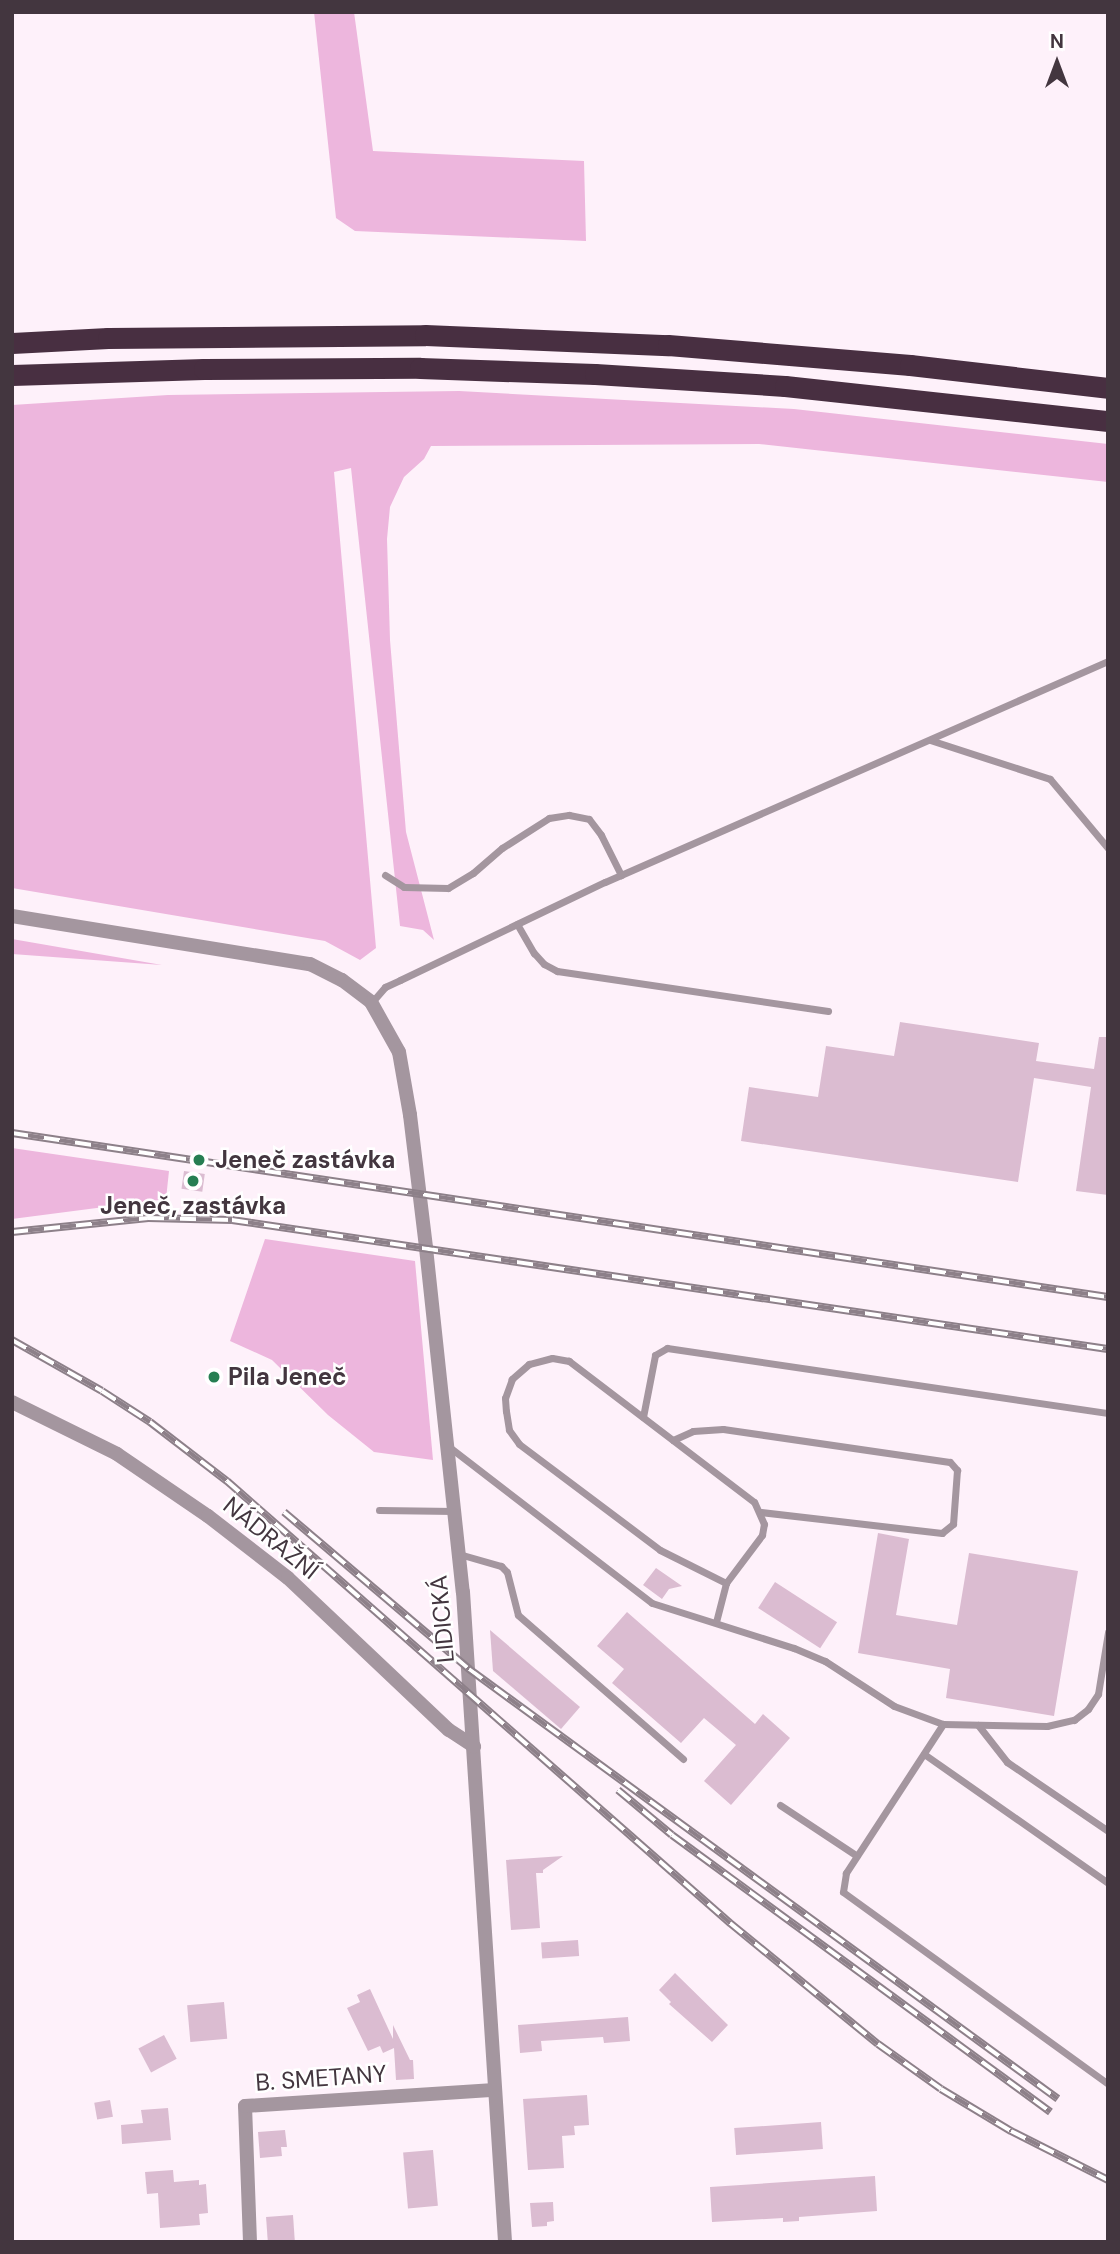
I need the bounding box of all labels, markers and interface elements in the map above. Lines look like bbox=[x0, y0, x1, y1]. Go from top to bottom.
north arrow bbox=[1022, 28, 1092, 98]
text: N bbox=[1050, 29, 1064, 54]
place label: Jeneč zastávka bbox=[215, 1146, 395, 1174]
marker: Jeneč zastávka bbox=[189, 1150, 209, 1170]
marker: Jeneč, zastávka bbox=[185, 1173, 201, 1189]
place label: Jeneč, zastávka bbox=[100, 1192, 286, 1220]
place label: Pila Jeneč bbox=[228, 1363, 347, 1391]
marker: Pila Jeneč bbox=[206, 1369, 222, 1385]
street label: NÁDRAŽNÍ bbox=[217, 1491, 325, 1585]
street label: LIDICKÁ bbox=[424, 1574, 460, 1664]
street label: B. SMETANY bbox=[255, 2059, 387, 2097]

